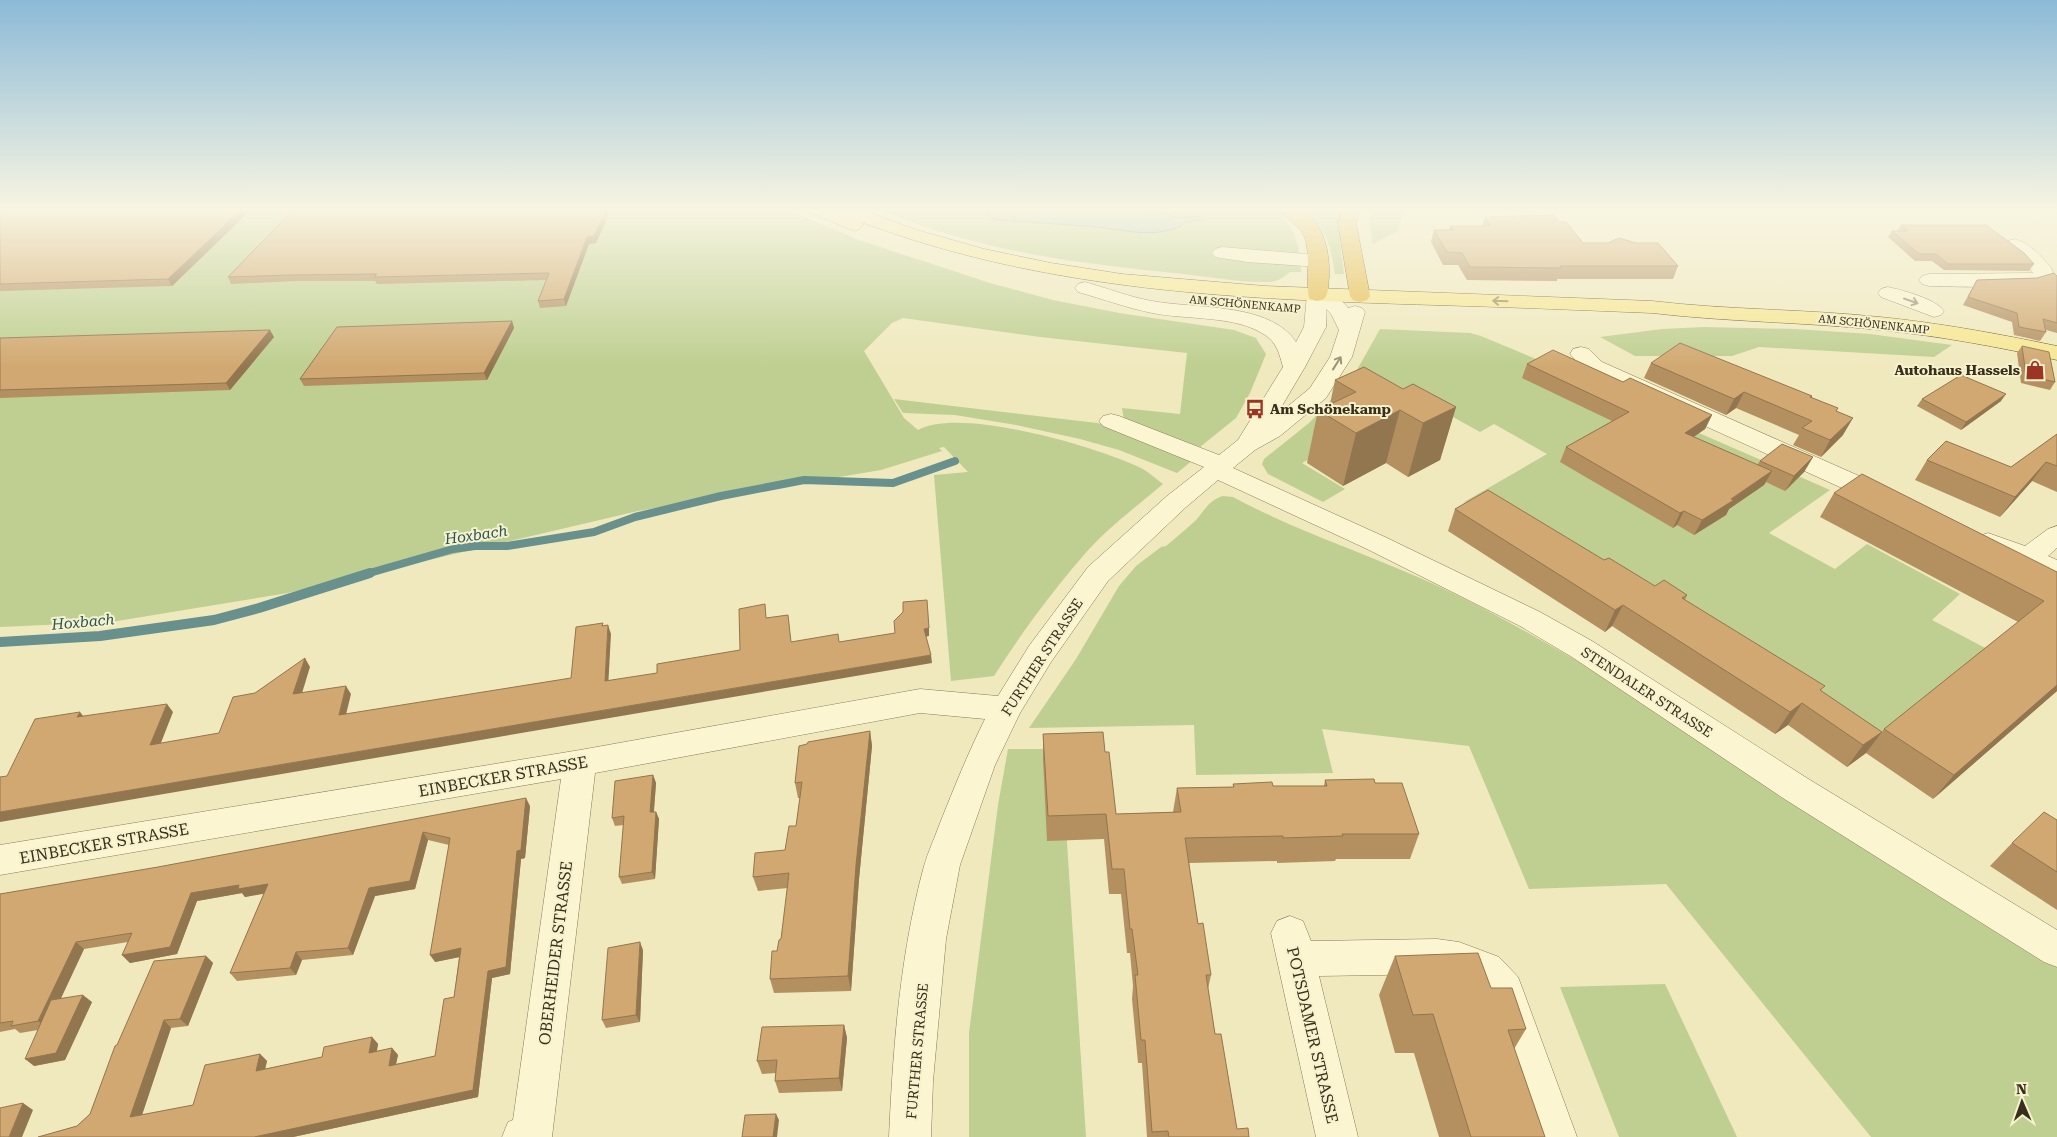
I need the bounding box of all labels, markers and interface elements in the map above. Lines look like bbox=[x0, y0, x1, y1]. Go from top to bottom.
street label: AM SCHÖNENKAMP bbox=[1189, 292, 1301, 316]
one-way arrow bbox=[1492, 296, 1508, 305]
one-way arrow bbox=[1903, 297, 1918, 306]
street label: AM SCHÖNENKAMP bbox=[1818, 311, 1930, 337]
one-way arrow bbox=[1333, 356, 1343, 370]
shop icon: Autohaus Hassels bbox=[2024, 359, 2046, 381]
place label: Autohaus Hassels bbox=[1894, 362, 2020, 378]
bus stop icon: Am Schönekamp bbox=[1244, 398, 1266, 420]
place label: Am Schönekamp bbox=[1270, 401, 1391, 417]
water label: Hoxbach bbox=[442, 522, 509, 548]
street label: FURTHER STRASSE bbox=[998, 595, 1086, 719]
water label: Hoxbach bbox=[50, 610, 115, 634]
street label: STENDALER STRASSE bbox=[1578, 644, 1716, 740]
street label: EINBECKER STRASSE bbox=[417, 752, 589, 801]
street label: EINBECKER STRASSE bbox=[18, 819, 190, 868]
street label: OBERHEIDER STRASSE bbox=[535, 860, 576, 1046]
street label: POTSDAMER STRASSE bbox=[1283, 945, 1342, 1125]
street label: FURTHER STRASSE bbox=[903, 982, 931, 1120]
north arrow bbox=[1997, 1077, 2047, 1127]
text: N bbox=[2016, 1081, 2027, 1097]

